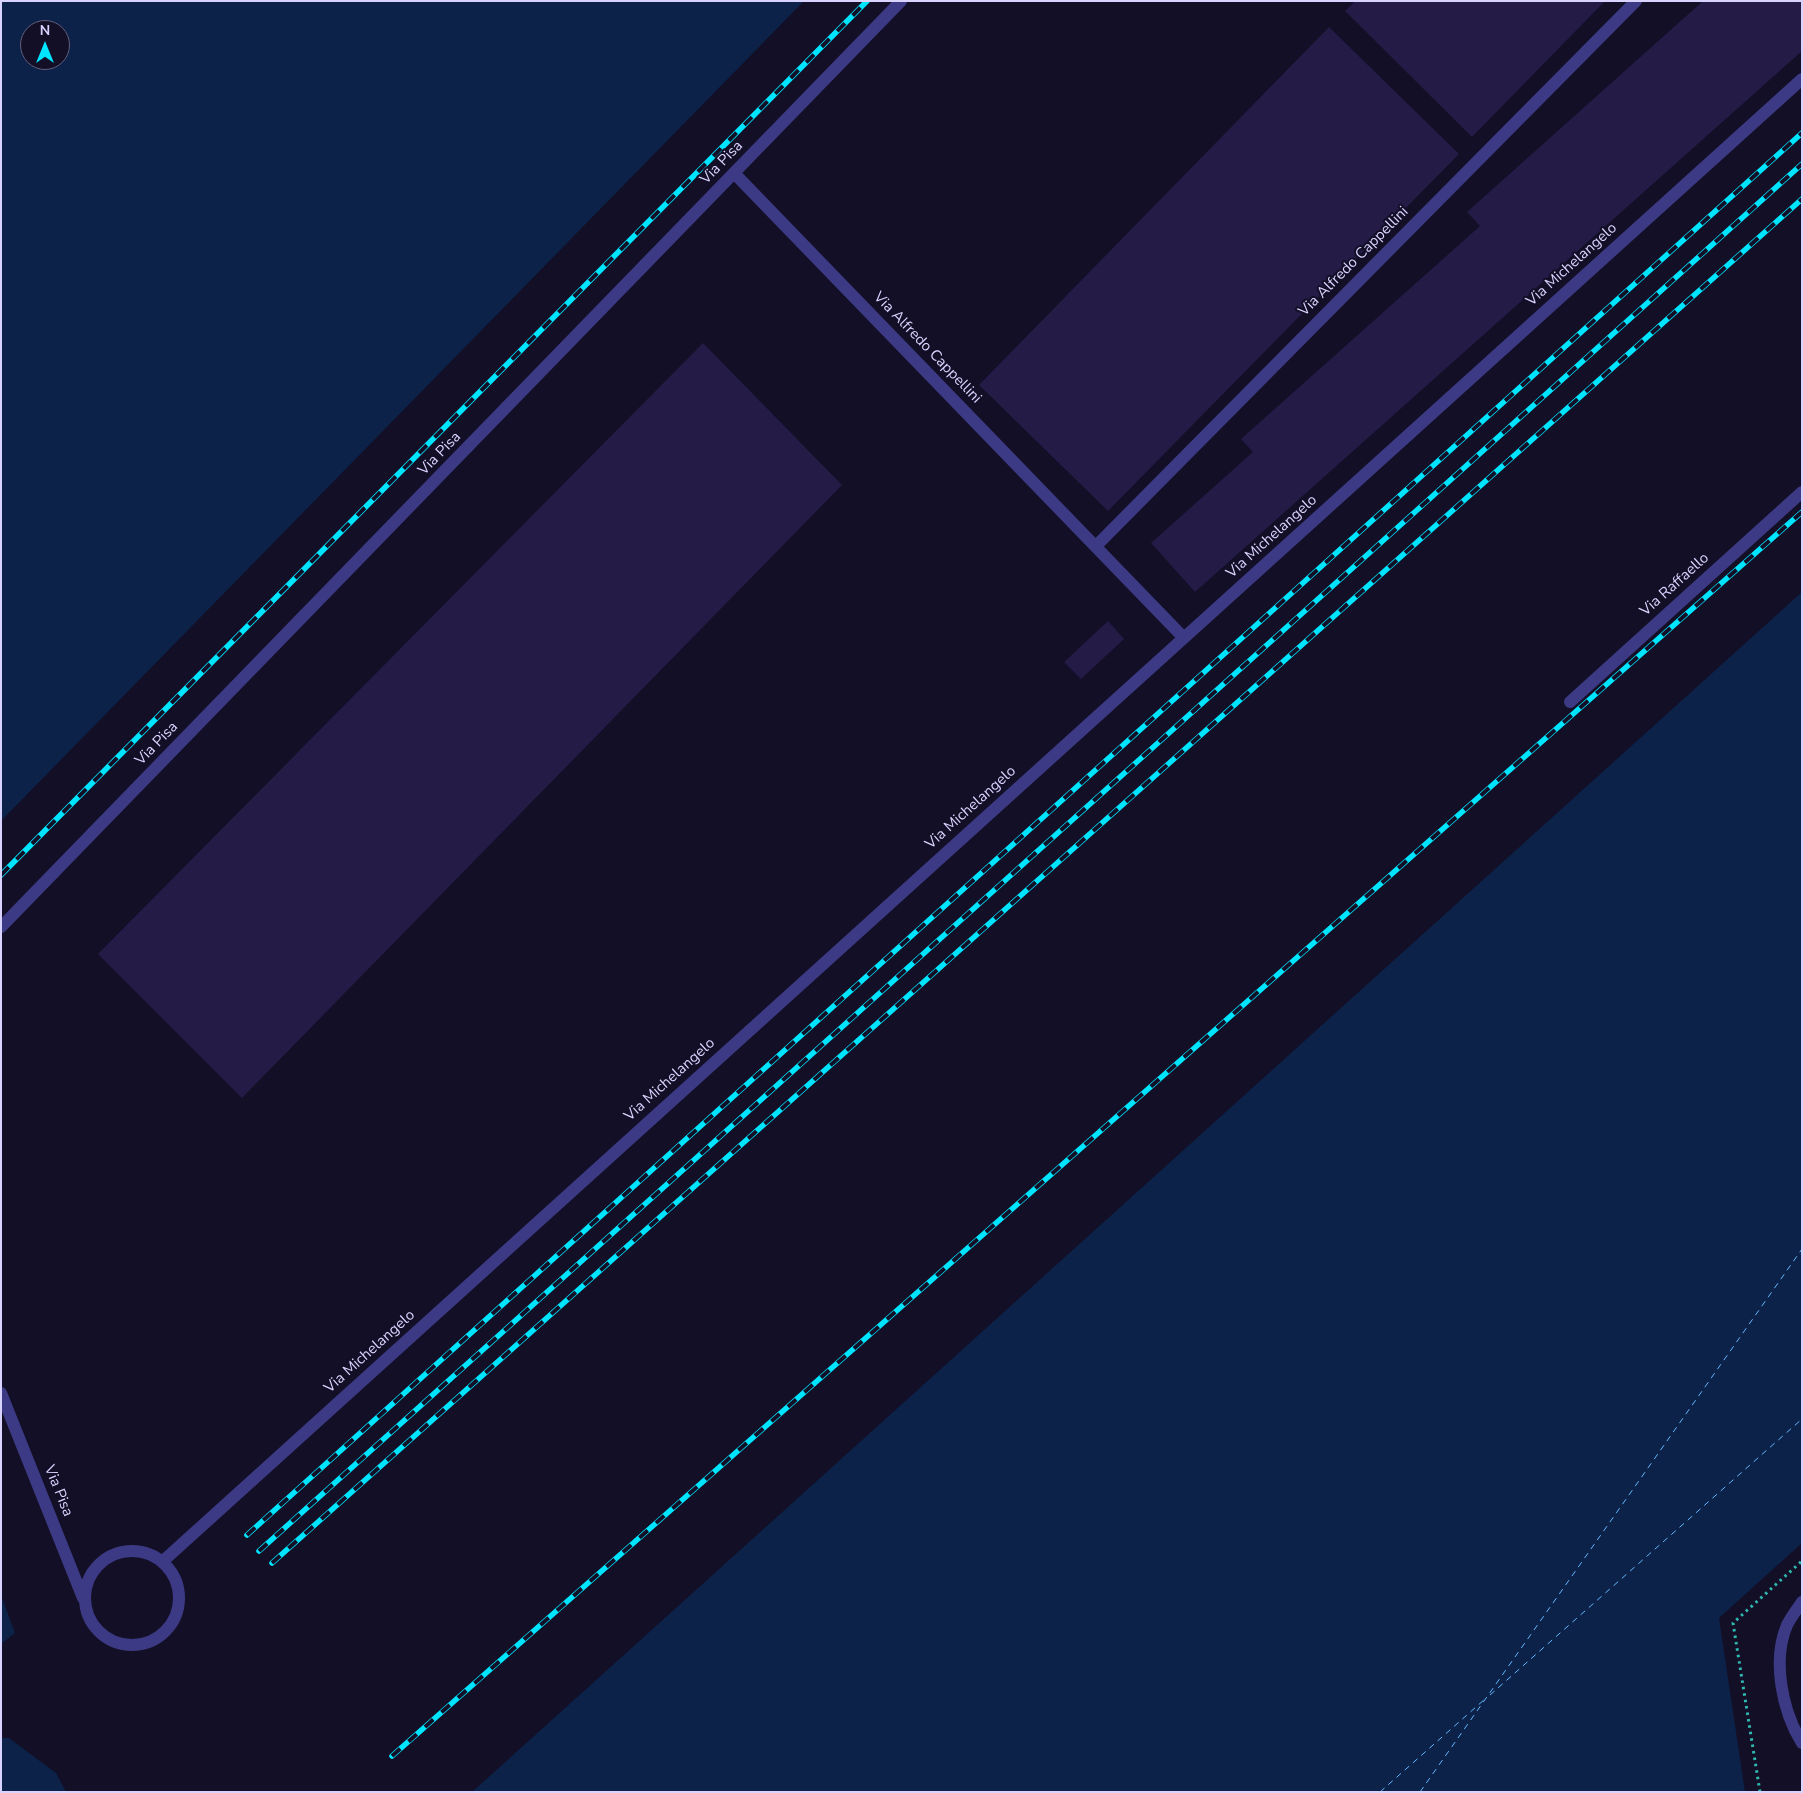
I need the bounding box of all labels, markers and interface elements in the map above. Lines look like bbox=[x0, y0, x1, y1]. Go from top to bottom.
north arrow bbox=[20, 20, 70, 70]
text: N bbox=[40, 21, 50, 40]
street label: Via Pisa bbox=[697, 137, 747, 189]
street label: Via Alfredo Cappellini bbox=[1295, 203, 1413, 321]
street label: Via Michelangelo bbox=[1523, 220, 1621, 310]
street label: Via Alfredo Cappellini bbox=[869, 289, 985, 407]
street label: Via Pisa bbox=[415, 428, 465, 480]
street label: Via Michelangelo bbox=[1223, 492, 1321, 582]
street label: Via Raffaello bbox=[1637, 549, 1713, 621]
street label: Via Pisa bbox=[132, 718, 182, 770]
street label: Via Michelangelo bbox=[922, 763, 1020, 853]
street label: Via Michelangelo bbox=[621, 1035, 719, 1125]
street label: Via Michelangelo bbox=[321, 1307, 419, 1397]
street label: Via Pisa bbox=[40, 1463, 76, 1519]

